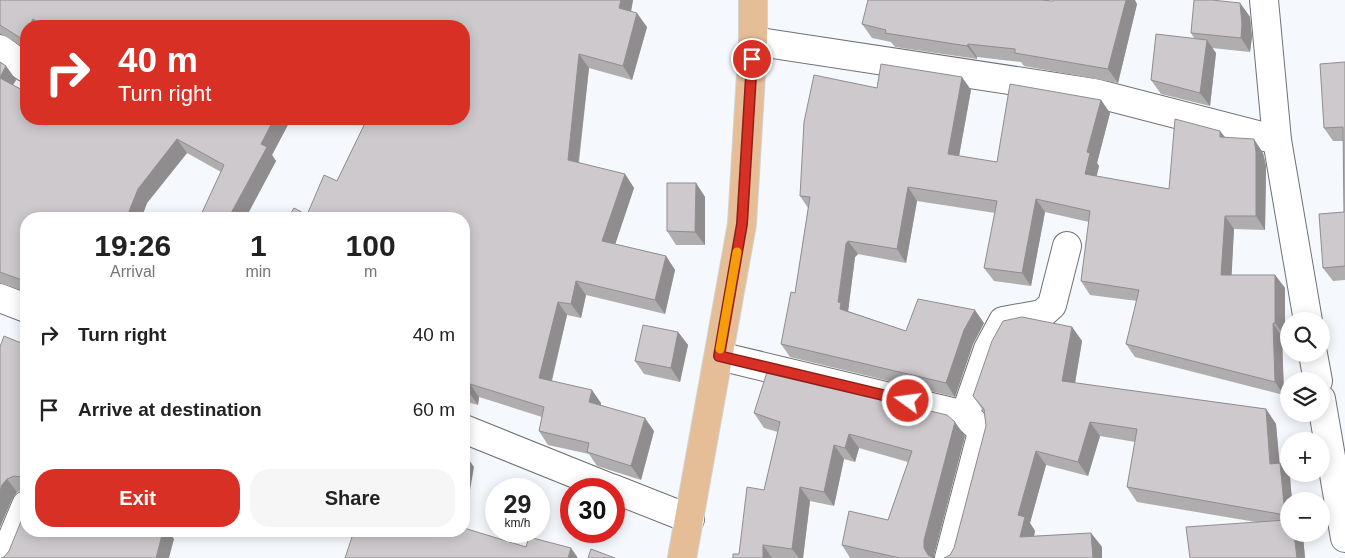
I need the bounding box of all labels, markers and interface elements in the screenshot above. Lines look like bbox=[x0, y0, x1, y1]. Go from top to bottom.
pin bbox=[731, 38, 773, 80]
icon: right bbox=[35, 40, 100, 105]
text: 40 m bbox=[118, 40, 198, 79]
icon: arrive bbox=[738, 45, 766, 73]
text: Turn right bbox=[118, 81, 211, 106]
text: 19:26 bbox=[94, 229, 171, 262]
text: 1 bbox=[250, 229, 267, 262]
text: 100 bbox=[346, 229, 396, 262]
text: Arrival bbox=[110, 263, 155, 280]
text: min bbox=[245, 263, 271, 280]
text: m bbox=[364, 263, 377, 280]
map controls bbox=[1280, 312, 1330, 542]
button: search bbox=[1280, 312, 1330, 362]
icon: right bbox=[35, 321, 63, 349]
text: Turn right bbox=[78, 324, 166, 345]
text: 40 m bbox=[413, 324, 455, 345]
button: layers bbox=[1280, 372, 1330, 422]
position arrow bbox=[881, 374, 933, 426]
icon: arrive bbox=[35, 396, 63, 424]
text: Arrive at destination bbox=[78, 399, 262, 420]
text: 60 m bbox=[413, 399, 455, 420]
button: + bbox=[1280, 432, 1330, 482]
button: Exit bbox=[35, 469, 240, 527]
button: Share bbox=[250, 469, 455, 527]
speed limit sign: 30 bbox=[560, 478, 625, 543]
text: 29 bbox=[504, 490, 531, 518]
button: − bbox=[1280, 492, 1330, 542]
text: km/h bbox=[504, 516, 531, 530]

